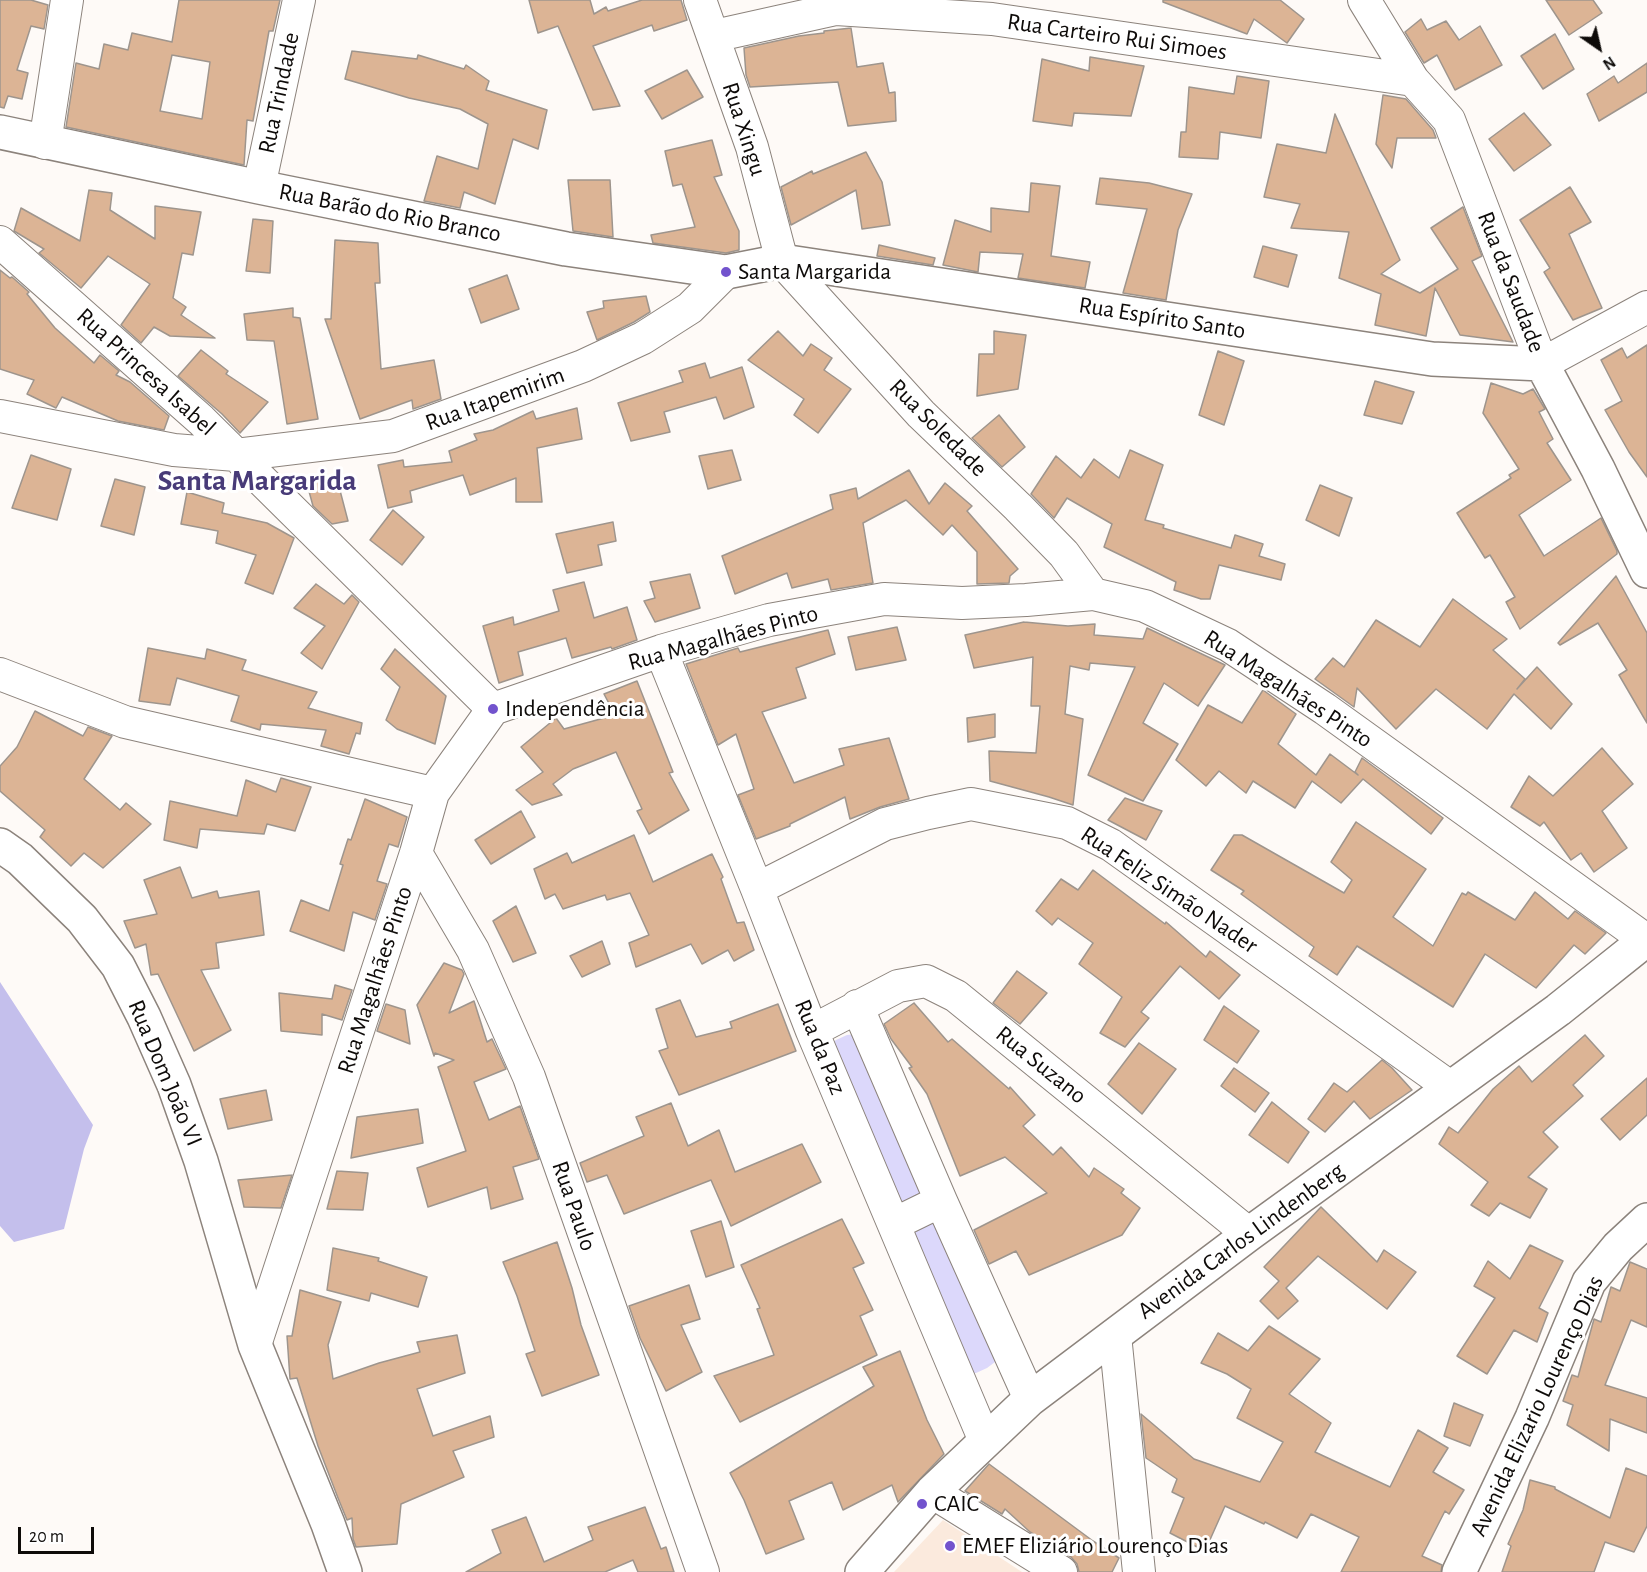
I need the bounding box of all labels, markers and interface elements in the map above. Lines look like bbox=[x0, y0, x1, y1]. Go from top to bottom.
street label: Rua Carteiro Rui Simoes bbox=[1005, 7, 1229, 67]
north arrow bbox=[1569, 18, 1629, 78]
street label: Rua Trindade bbox=[252, 30, 306, 156]
text: N bbox=[1600, 53, 1618, 73]
street label: Rua Xingu bbox=[715, 79, 773, 179]
street label: Rua Barão do Rio Branco bbox=[277, 177, 503, 249]
street label: Rua da Saudade bbox=[1471, 207, 1551, 357]
place label: Santa Margarida bbox=[738, 258, 891, 286]
marker: Santa Margarida bbox=[719, 265, 733, 279]
street label: Rua Espírito Santo bbox=[1077, 291, 1247, 345]
street label: Rua Princesa Isabel bbox=[70, 302, 222, 442]
street label: Rua Itapemirim bbox=[421, 360, 569, 438]
street label: Rua Soledade bbox=[883, 373, 993, 483]
district label: Santa Margarida bbox=[157, 463, 357, 499]
street label: Rua Magalhães Pinto bbox=[625, 599, 821, 677]
street label: Rua Magalhães Pinto bbox=[1198, 624, 1378, 754]
place label: Independência bbox=[505, 695, 645, 723]
marker: Independência bbox=[486, 702, 500, 716]
street label: Rua Feliz Simão Nader bbox=[1075, 820, 1263, 960]
street label: Rua Magalhães Pinto bbox=[331, 883, 419, 1077]
street label: Rua da Paz bbox=[788, 995, 852, 1099]
street label: Rua Dom João VI bbox=[121, 996, 209, 1150]
street label: Rua Suzano bbox=[990, 1020, 1092, 1110]
street label: Avenida Carlos Lindenberg bbox=[1132, 1156, 1350, 1326]
street label: Rua Paulo bbox=[545, 1157, 603, 1255]
street label: Avenida Elizario Lourenço Dias bbox=[1464, 1271, 1610, 1541]
place label: CAIC bbox=[934, 1490, 979, 1518]
marker: CAIC bbox=[915, 1497, 929, 1511]
scale bar bbox=[21, 1515, 98, 1553]
text: 20 m bbox=[29, 1528, 64, 1546]
place label: EMEF Eliziário Lourenço Dias bbox=[962, 1532, 1228, 1560]
marker: EMEF Eliziário Lourenço Dias bbox=[943, 1539, 957, 1553]

